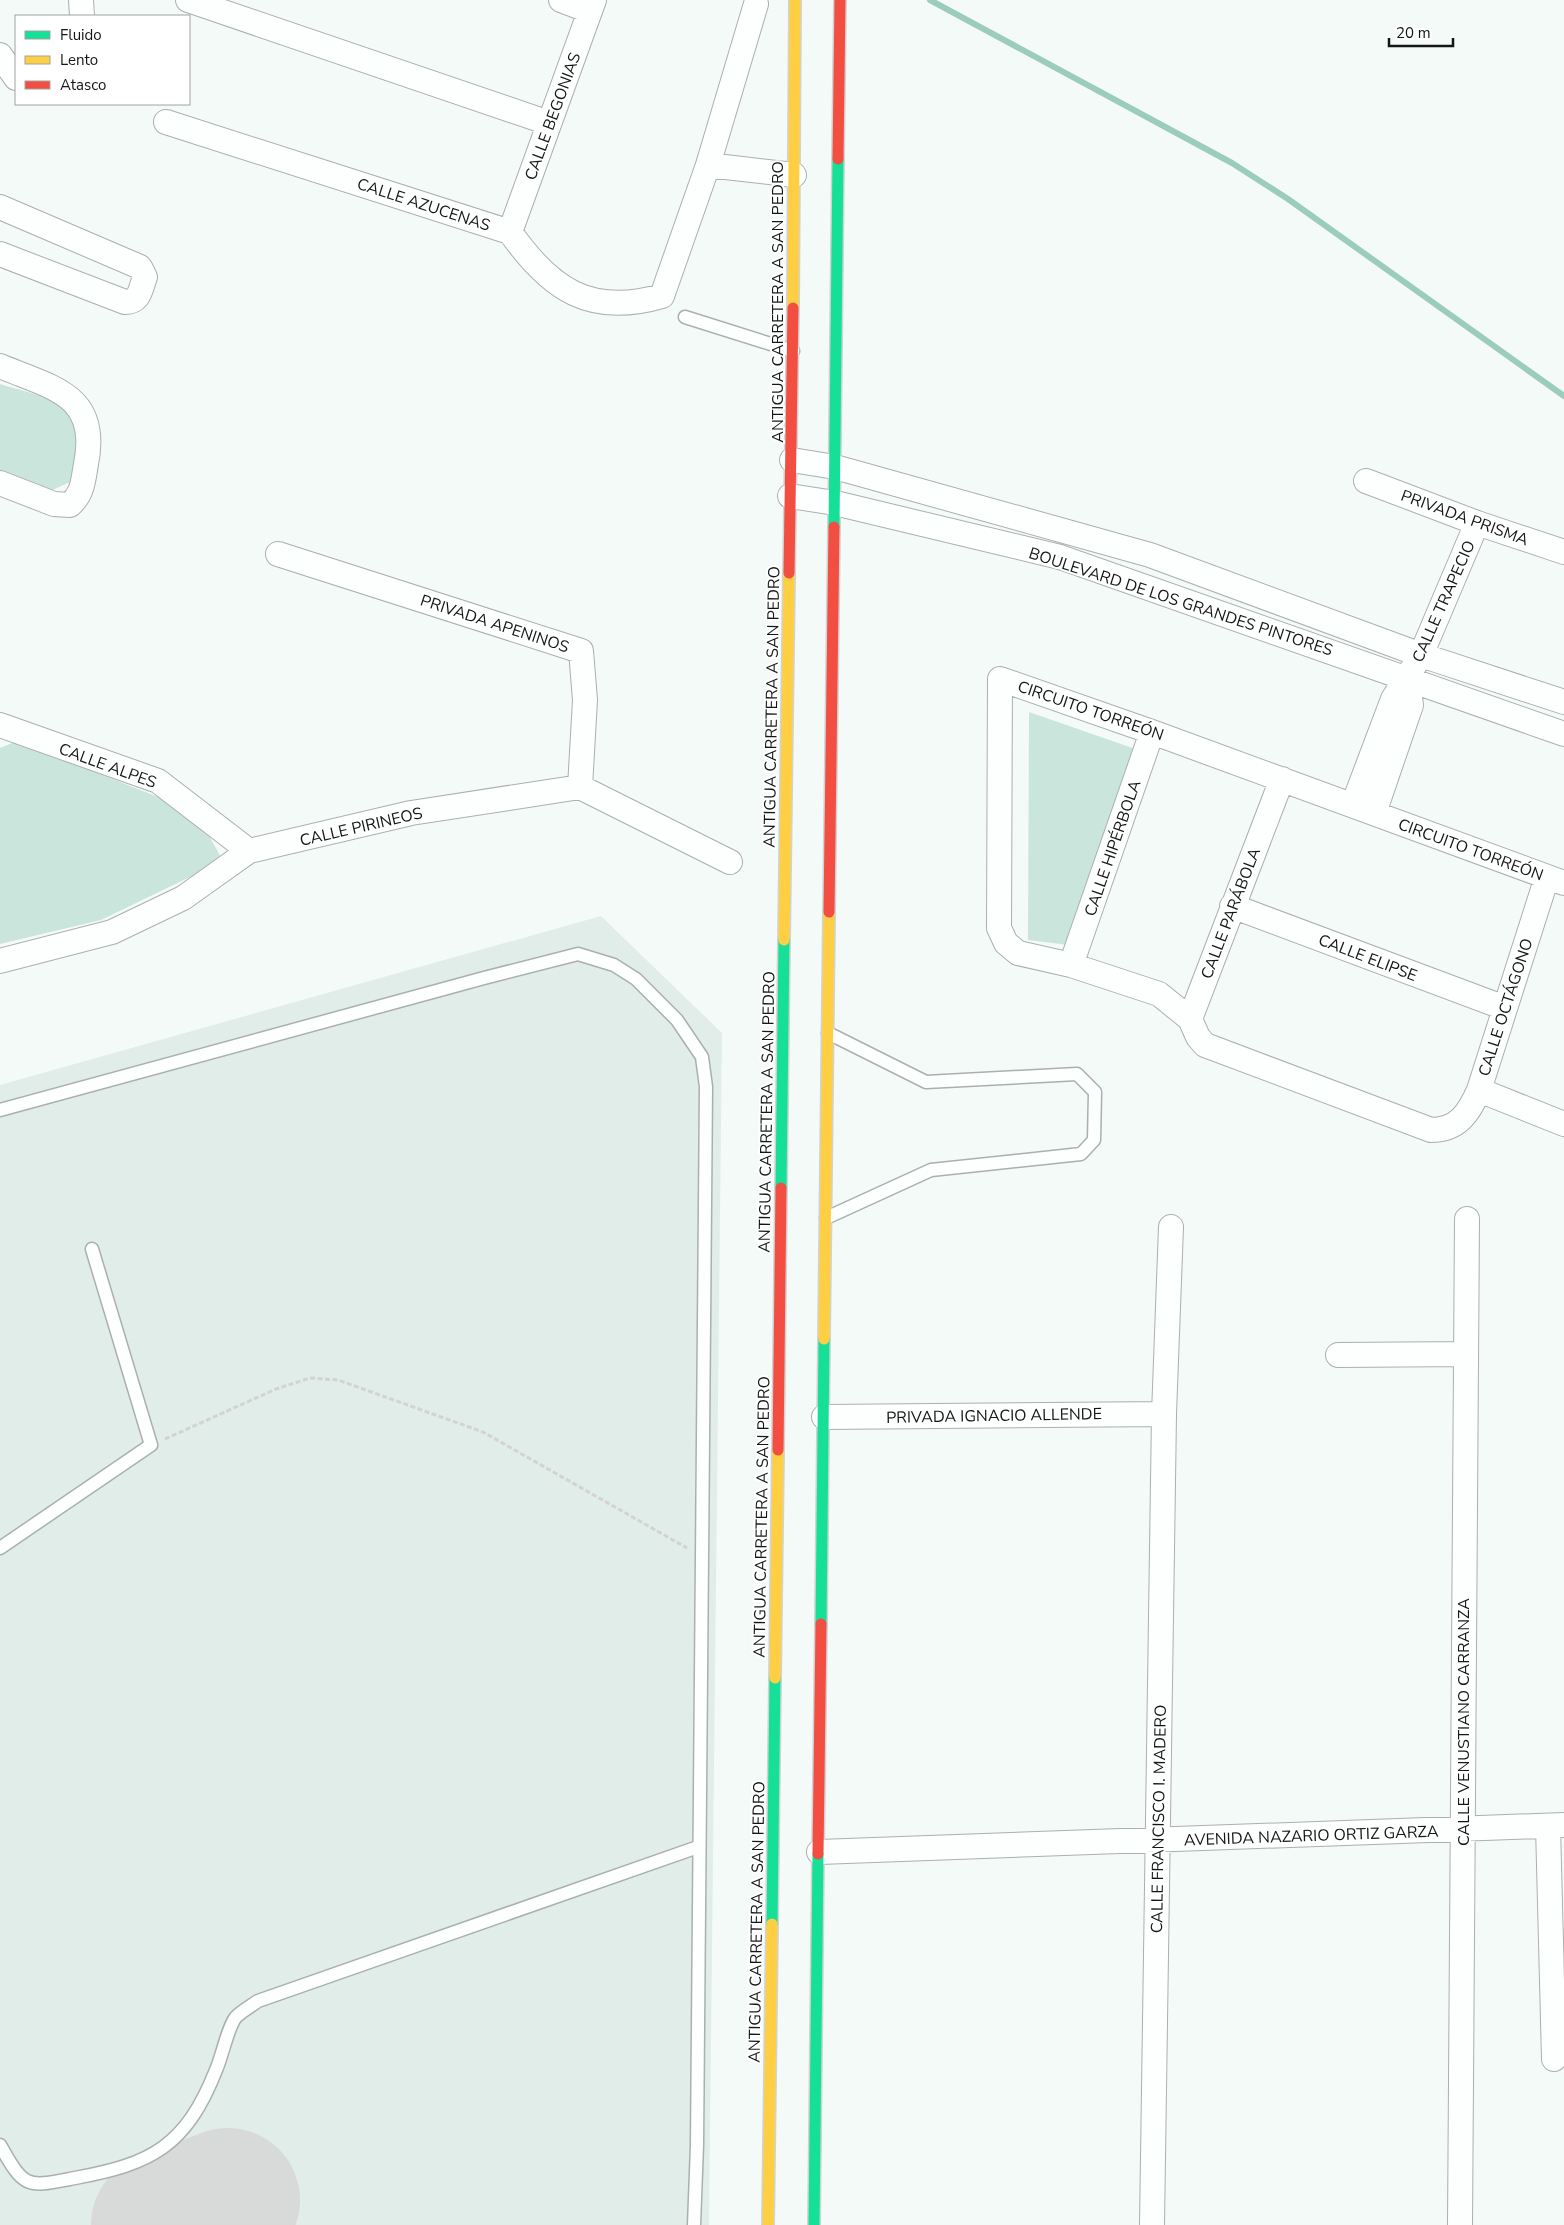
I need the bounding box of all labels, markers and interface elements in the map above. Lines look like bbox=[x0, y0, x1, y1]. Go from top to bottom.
legend bbox=[15, 15, 190, 105]
scale bar bbox=[1389, 15, 1453, 47]
text: 20 m bbox=[1396, 23, 1431, 43]
text: Fluido bbox=[60, 25, 102, 45]
street label: CALLE BEGONIAS bbox=[520, 49, 586, 183]
text: Lento bbox=[60, 50, 98, 70]
text: Atasco bbox=[60, 75, 106, 95]
street label: ANTIGUA CARRETERA A SAN PEDRO bbox=[767, 161, 789, 443]
street label: CALLE AZUCENAS bbox=[354, 173, 493, 237]
street label: PRIVADA PRISMA bbox=[1398, 485, 1532, 551]
street label: CALLE TRAPECIO bbox=[1407, 537, 1481, 666]
street label: BOULEVARD DE LOS GRANDES PINTORES bbox=[1026, 542, 1336, 662]
street label: ANTIGUA CARRETERA A SAN PEDRO bbox=[759, 566, 785, 848]
street label: PRIVADA APENINOS bbox=[417, 590, 572, 658]
street label: CIRCUITO TORREÓN bbox=[1015, 676, 1167, 746]
street label: CALLE ALPES bbox=[56, 738, 160, 794]
street label: CALLE HIPÉRBOLA bbox=[1079, 777, 1147, 919]
street label: CALLE PIRINEOS bbox=[298, 802, 425, 852]
street label: CIRCUITO TORREÓN bbox=[1395, 813, 1546, 886]
street label: CALLE PARÁBOLA bbox=[1196, 844, 1266, 982]
street label: CALLE ELIPSE bbox=[1315, 929, 1420, 987]
street label: CALLE OCTÁGONO bbox=[1473, 936, 1539, 1079]
street label: ANTIGUA CARRETERA A SAN PEDRO bbox=[754, 971, 780, 1253]
street label: ANTIGUA CARRETERA A SAN PEDRO bbox=[749, 1376, 775, 1658]
street label: PRIVADA IGNACIO ALLENDE bbox=[886, 1403, 1102, 1429]
street label: CALLE VENUSTIANO CARRANZA bbox=[1453, 1598, 1475, 1846]
street label: CALLE FRANCISCO I. MADERO bbox=[1146, 1705, 1172, 1933]
street label: ANTIGUA CARRETERA A SAN PEDRO bbox=[744, 1781, 770, 2063]
street label: AVENIDA NAZARIO ORTIZ GARZA bbox=[1183, 1821, 1439, 1851]

